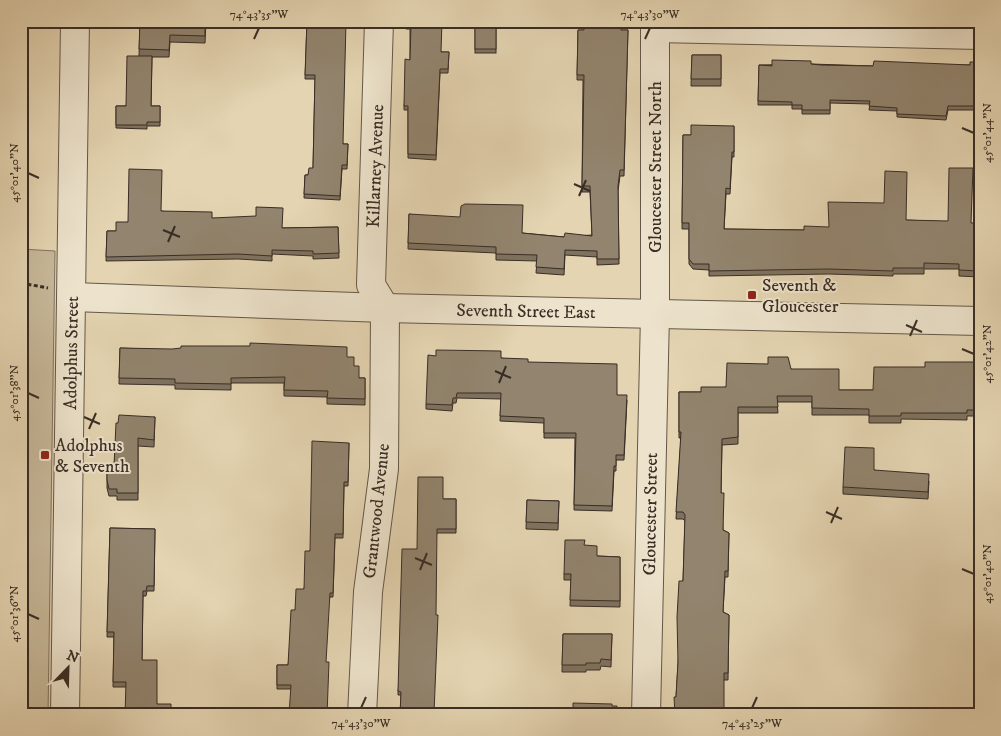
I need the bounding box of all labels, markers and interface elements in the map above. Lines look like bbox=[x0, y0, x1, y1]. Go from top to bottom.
text: 74°43'35"W bbox=[230, 7, 289, 22]
text: 74°43'30"W bbox=[620, 7, 681, 22]
street label: Gloucester Street North bbox=[645, 81, 667, 253]
text: 45°01'44"N bbox=[980, 103, 995, 163]
street label: Killarney Avenue bbox=[363, 104, 389, 228]
text: 45°01'40"N bbox=[7, 143, 22, 203]
place label: Seventh & Gloucester bbox=[762, 275, 839, 318]
marker: Seventh & Gloucester bbox=[746, 289, 758, 301]
street label: Adolphus Street bbox=[60, 296, 84, 410]
street label: Seventh Street East bbox=[456, 300, 596, 324]
text: 45°01'42"N bbox=[980, 324, 995, 384]
text: 45°01'38"N bbox=[7, 364, 22, 421]
place label: Adolphus & Seventh bbox=[55, 435, 130, 478]
street label: Grantwood Avenue bbox=[359, 442, 395, 580]
marker: Adolphus & Seventh bbox=[39, 449, 51, 461]
street label: Gloucester Street bbox=[639, 452, 663, 576]
text: 45°01'40"N bbox=[980, 544, 995, 604]
text: 45°01'36"N bbox=[7, 585, 22, 643]
north arrow bbox=[42, 644, 92, 694]
text: N bbox=[64, 646, 82, 668]
text: 74°43'30"W bbox=[331, 716, 392, 731]
text: 74°43'25"W bbox=[722, 716, 783, 731]

